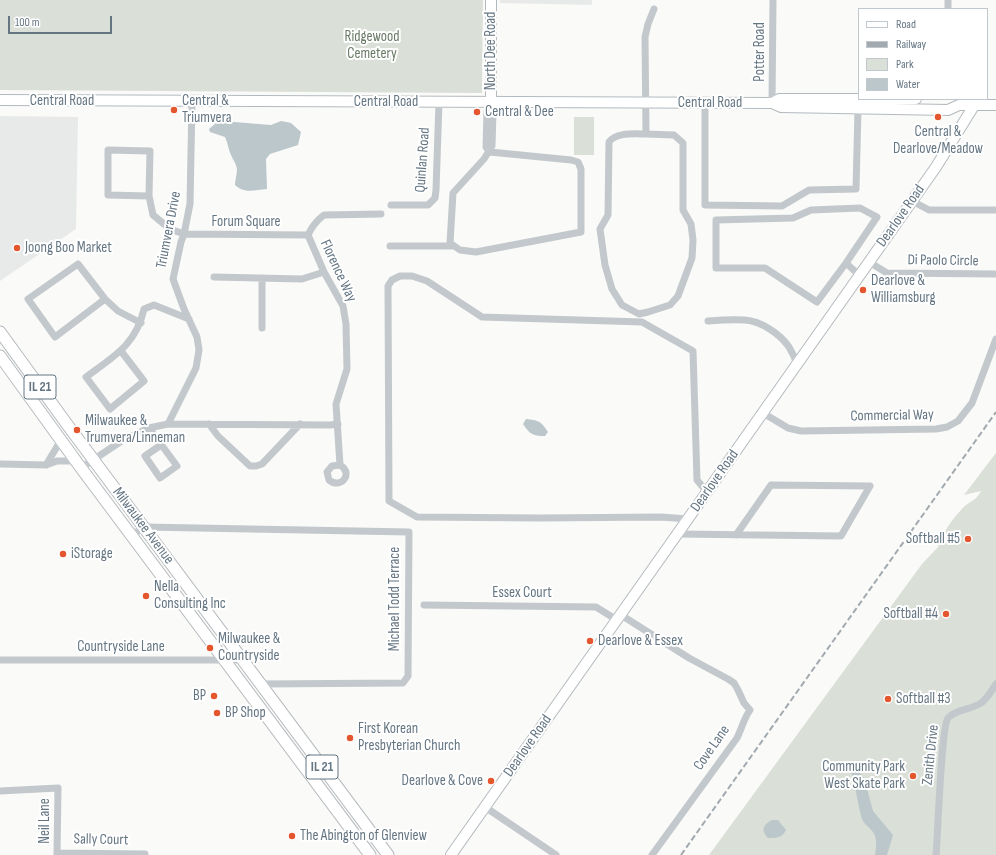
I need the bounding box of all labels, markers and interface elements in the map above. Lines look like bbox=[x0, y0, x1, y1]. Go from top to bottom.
scale bar bbox=[10, 8, 114, 34]
legend bbox=[858, 8, 988, 100]
street label: North Dee Road bbox=[482, 12, 500, 90]
text: 100 m bbox=[15, 15, 40, 30]
text: Road bbox=[896, 17, 916, 32]
street label: Potter Road bbox=[751, 22, 769, 82]
park label: Ridgewood Cemetery bbox=[345, 28, 399, 63]
text: Railway bbox=[896, 37, 926, 52]
text: Park bbox=[896, 57, 914, 72]
text: Water bbox=[896, 77, 920, 92]
street label: Central Road bbox=[30, 92, 94, 110]
place label: Central & Triumvera bbox=[182, 92, 231, 127]
street label: Central Road bbox=[354, 93, 418, 111]
street label: Central Road bbox=[678, 94, 742, 112]
place label: Central & Dee bbox=[485, 103, 554, 121]
marker: Central & Triumvera bbox=[169, 105, 179, 115]
marker: Central & Dee bbox=[472, 107, 482, 117]
marker: Central & Dearlove/Meadow bbox=[933, 112, 943, 122]
place label: Central & Dearlove/Meadow bbox=[893, 123, 983, 158]
street label: Quinlan Road bbox=[412, 127, 434, 193]
street label: Dearlove Road bbox=[873, 182, 929, 250]
street label: Triumvera Drive bbox=[153, 190, 185, 270]
street label: Forum Square bbox=[211, 213, 281, 231]
street label: Florence Way bbox=[316, 237, 360, 305]
place label: Joong Boo Market bbox=[25, 239, 112, 257]
marker: Joong Boo Market bbox=[12, 243, 22, 253]
street label: Di Paolo Circle bbox=[907, 251, 979, 271]
place label: Dearlove & Williamsburg bbox=[871, 272, 935, 307]
marker: Dearlove & Williamsburg bbox=[858, 285, 868, 295]
road number: IL 21 bbox=[24, 375, 56, 399]
street label: Commercial Way bbox=[850, 406, 934, 426]
place label: Milwaukee & Trumvera/Linneman bbox=[85, 412, 185, 447]
marker: Milwaukee & Trumvera/Linneman bbox=[72, 425, 82, 435]
street label: Dearlove Road bbox=[687, 447, 743, 515]
street label: Milwaukee Avenue bbox=[108, 484, 178, 568]
place label: Softball #5 bbox=[906, 530, 960, 548]
marker: Softball #5 bbox=[963, 534, 973, 544]
place label: iStorage bbox=[71, 545, 113, 563]
street label: Michael Todd Terrace bbox=[386, 547, 404, 651]
marker: iStorage bbox=[58, 549, 68, 559]
place label: Nella Consulting Inc bbox=[154, 578, 226, 613]
street label: Essex Court bbox=[492, 584, 552, 602]
marker: Nella Consulting Inc bbox=[141, 591, 151, 601]
place label: Softball #4 bbox=[883, 605, 938, 623]
marker: Softball #4 bbox=[941, 609, 951, 619]
place label: Milwaukee & Countryside bbox=[218, 630, 280, 665]
place label: Dearlove & Essex bbox=[598, 632, 683, 650]
marker: Dearlove & Essex bbox=[585, 636, 595, 646]
street label: Countryside Lane bbox=[77, 638, 165, 656]
marker: Milwaukee & Countryside bbox=[205, 643, 215, 653]
place label: BP bbox=[193, 687, 206, 705]
place label: Softball #3 bbox=[896, 690, 951, 708]
marker: BP bbox=[209, 691, 219, 701]
marker: Softball #3 bbox=[883, 694, 893, 704]
place label: BP Shop bbox=[225, 704, 266, 722]
marker: BP Shop bbox=[212, 708, 222, 718]
street label: Dearlove Road bbox=[500, 712, 556, 780]
place label: First Korean Presbyterian Church bbox=[358, 720, 460, 755]
street label: Cove Lane bbox=[690, 722, 734, 774]
street label: Zenith Drive bbox=[919, 724, 943, 786]
marker: First Korean Presbyterian Church bbox=[345, 733, 355, 743]
road number: IL 21 bbox=[306, 755, 338, 779]
place label: Community Park West Skate Park bbox=[822, 758, 905, 793]
marker: Community Park West Skate Park bbox=[908, 771, 918, 781]
place label: Dearlove & Cove bbox=[402, 772, 483, 790]
marker: Dearlove & Cove bbox=[486, 776, 496, 786]
street label: Neil Lane bbox=[36, 798, 54, 844]
place label: The Abington of Glenview bbox=[300, 827, 427, 845]
street label: Sally Court bbox=[74, 831, 128, 849]
marker: The Abington of Glenview bbox=[287, 831, 297, 841]

